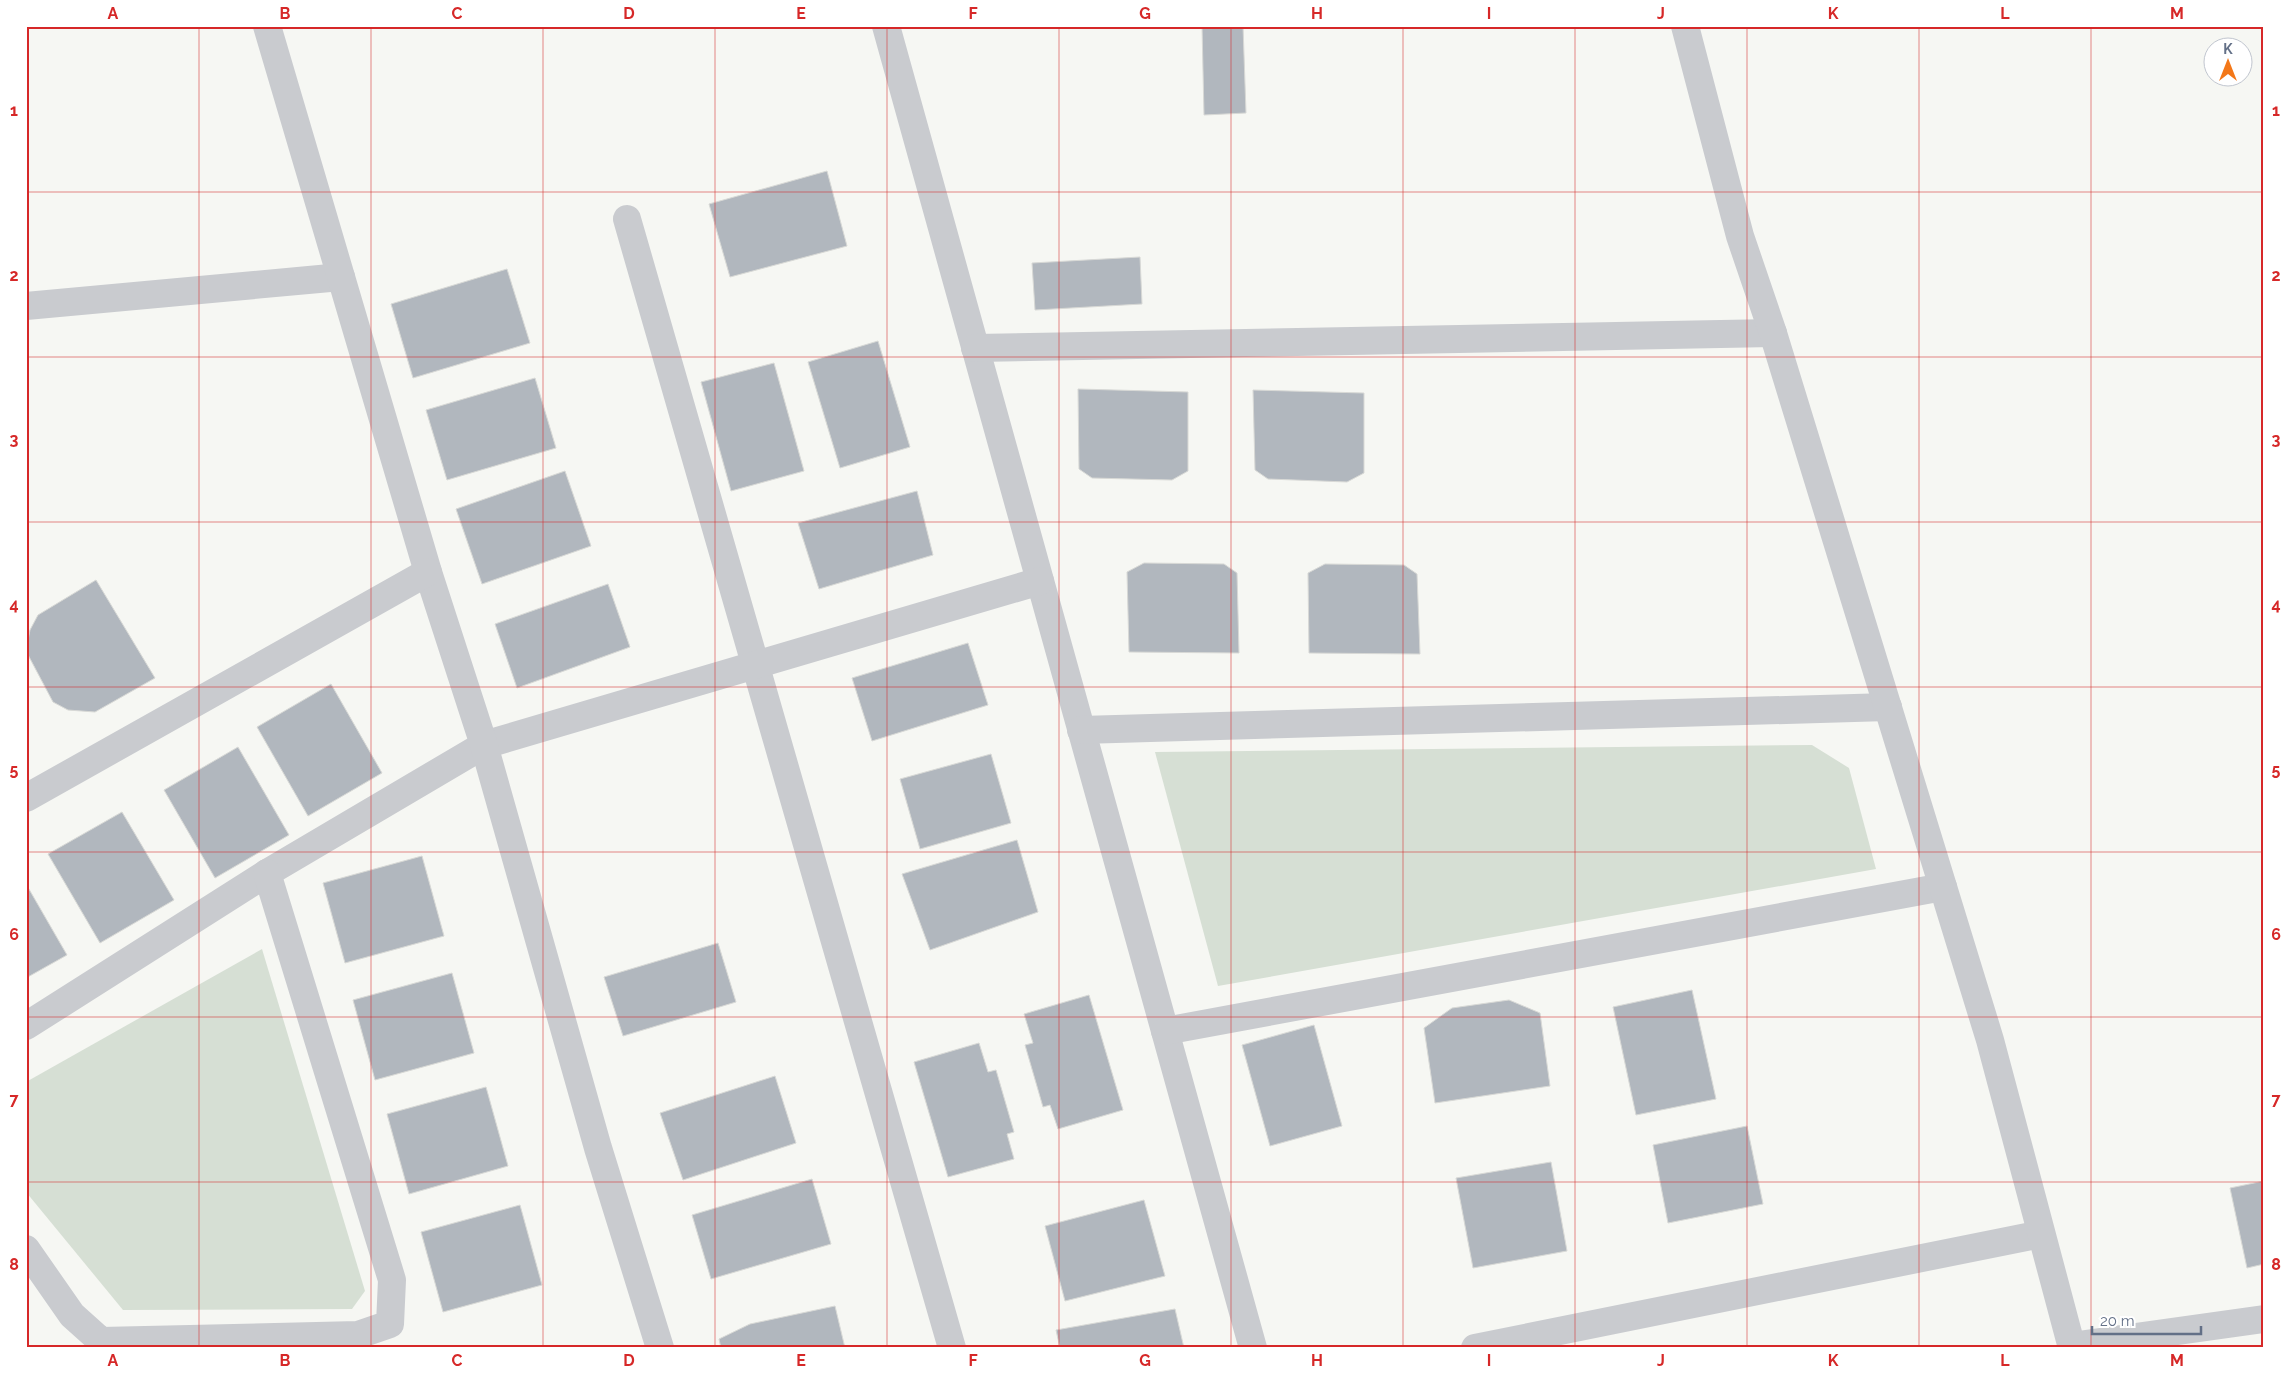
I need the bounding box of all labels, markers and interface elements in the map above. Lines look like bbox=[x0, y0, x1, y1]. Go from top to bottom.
text: A bbox=[108, 4, 119, 23]
text: B bbox=[280, 4, 291, 23]
text: C bbox=[452, 4, 463, 23]
text: D bbox=[623, 4, 635, 23]
text: E bbox=[796, 4, 806, 23]
text: F bbox=[968, 4, 978, 23]
text: G bbox=[1139, 4, 1151, 23]
text: H bbox=[1311, 4, 1323, 23]
text: I bbox=[1487, 4, 1491, 23]
text: J bbox=[1657, 4, 1665, 23]
text: K bbox=[1828, 4, 1839, 23]
text: L bbox=[2000, 4, 2010, 23]
text: M bbox=[2170, 4, 2184, 23]
north arrow bbox=[2202, 38, 2252, 88]
text: K bbox=[2223, 41, 2233, 57]
text: 1 bbox=[10, 101, 18, 120]
text: 1 bbox=[2272, 101, 2280, 120]
text: 2 bbox=[9, 266, 19, 285]
text: 2 bbox=[2271, 266, 2281, 285]
text: 3 bbox=[10, 430, 19, 449]
text: 3 bbox=[2272, 430, 2281, 449]
text: 4 bbox=[9, 595, 19, 614]
text: 4 bbox=[2271, 595, 2281, 614]
text: 5 bbox=[10, 760, 19, 779]
text: 5 bbox=[2272, 760, 2281, 779]
text: 6 bbox=[9, 925, 19, 944]
text: 6 bbox=[2271, 925, 2281, 944]
text: 7 bbox=[10, 1090, 19, 1109]
text: 7 bbox=[2272, 1090, 2281, 1109]
text: 8 bbox=[9, 1255, 19, 1274]
text: 8 bbox=[2271, 1255, 2281, 1274]
scale bar bbox=[2092, 1304, 2201, 1336]
text: 20 m bbox=[2100, 1312, 2135, 1330]
text: A bbox=[108, 1351, 119, 1370]
text: B bbox=[280, 1351, 291, 1370]
text: C bbox=[452, 1351, 463, 1370]
text: D bbox=[623, 1351, 635, 1370]
text: E bbox=[796, 1351, 806, 1370]
text: F bbox=[968, 1351, 978, 1370]
text: G bbox=[1139, 1351, 1151, 1370]
text: H bbox=[1311, 1351, 1323, 1370]
text: I bbox=[1487, 1351, 1491, 1370]
text: J bbox=[1657, 1351, 1665, 1370]
text: K bbox=[1828, 1351, 1839, 1370]
text: L bbox=[2000, 1351, 2010, 1370]
text: M bbox=[2170, 1351, 2184, 1370]

